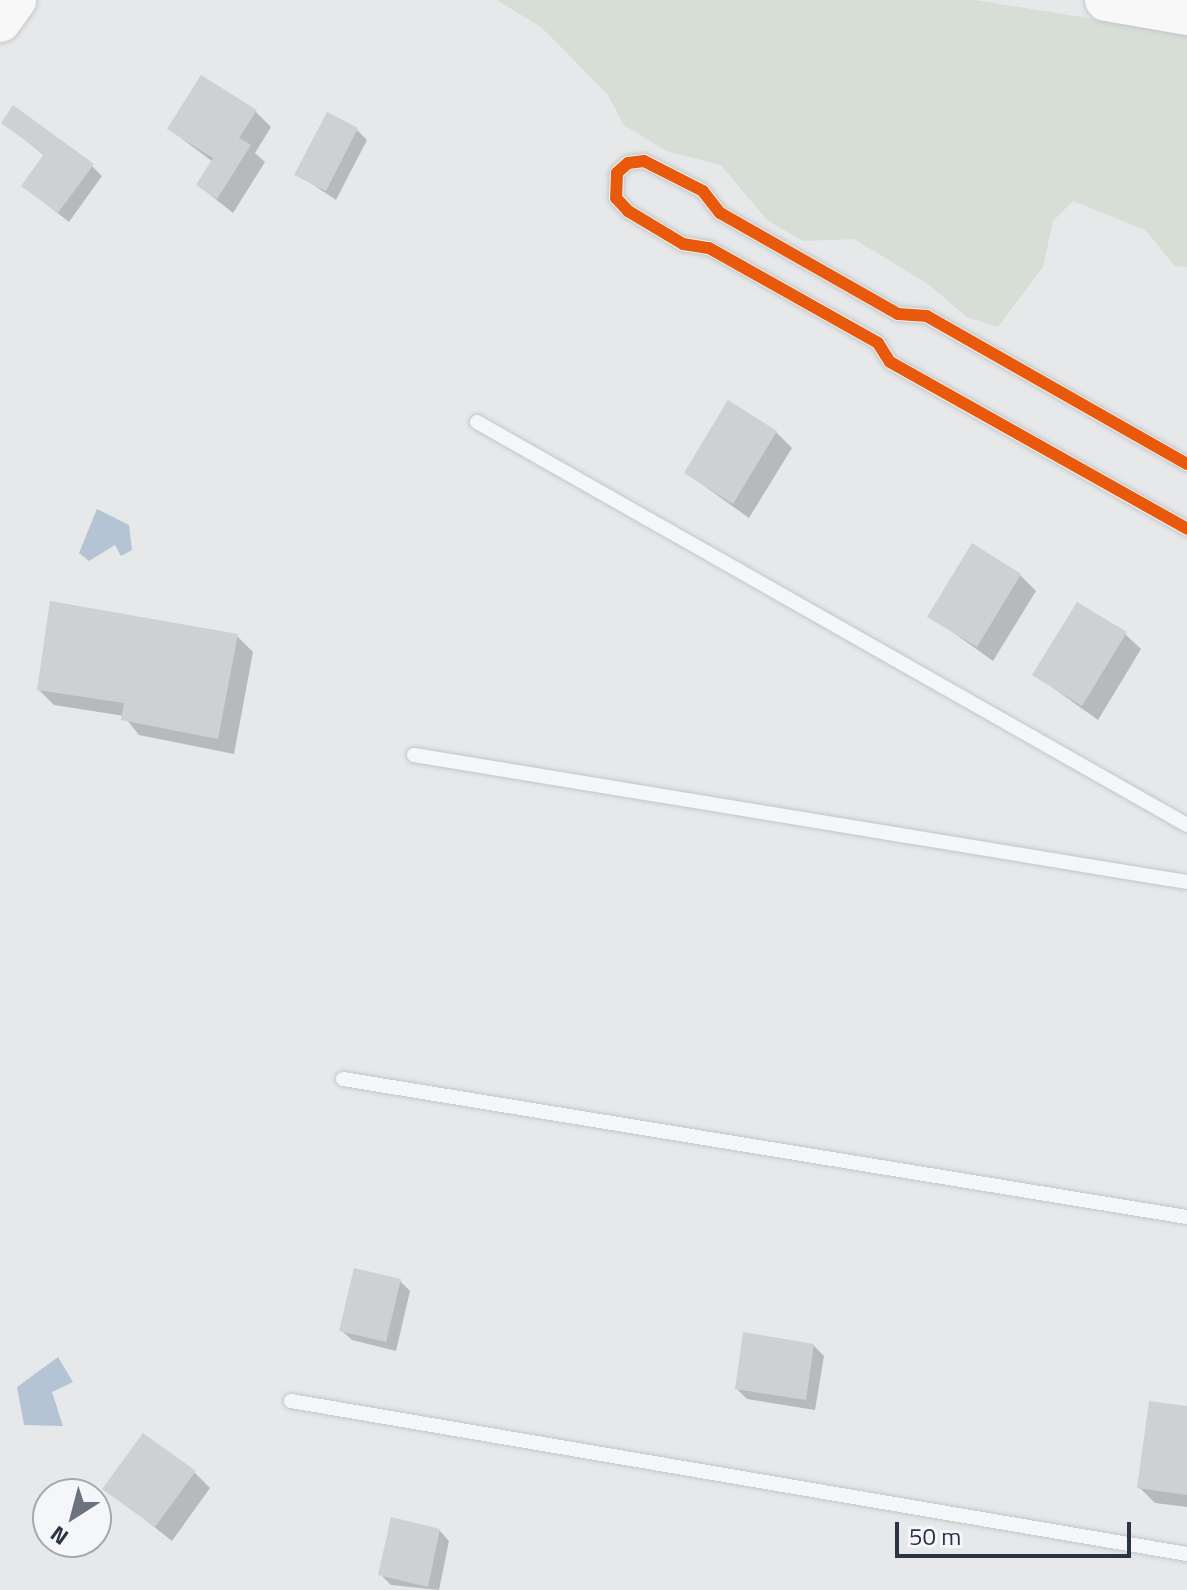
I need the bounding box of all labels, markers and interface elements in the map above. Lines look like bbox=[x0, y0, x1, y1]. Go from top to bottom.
north arrow bbox=[32, 1478, 112, 1558]
scale bar bbox=[899, 1506, 1135, 1556]
text: N bbox=[43, 1518, 75, 1554]
text: 50 m bbox=[909, 1518, 961, 1554]

